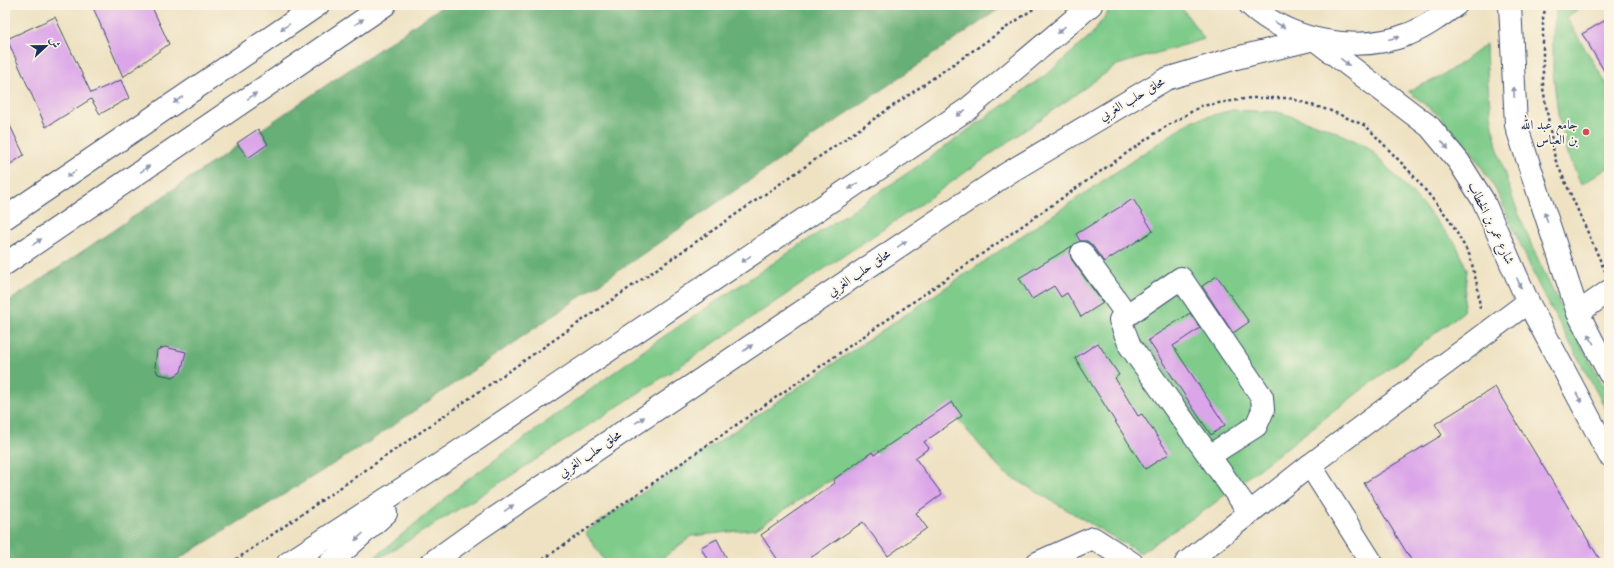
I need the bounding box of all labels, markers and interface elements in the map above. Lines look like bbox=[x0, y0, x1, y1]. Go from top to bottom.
one-way arrow bbox=[354, 18, 365, 26]
one-way arrow bbox=[1274, 22, 1286, 29]
one-way arrow bbox=[280, 23, 291, 31]
north arrow bbox=[26, 26, 66, 66]
one-way arrow bbox=[1056, 26, 1067, 35]
one-way arrow bbox=[1387, 34, 1400, 40]
text: ش bbox=[46, 35, 64, 50]
one-way arrow bbox=[1339, 58, 1350, 67]
street label: محلق حلب الغربي bbox=[1096, 73, 1169, 127]
one-way arrow bbox=[1510, 86, 1517, 98]
one-way arrow bbox=[247, 92, 257, 100]
one-way arrow bbox=[173, 96, 183, 104]
one-way arrow bbox=[956, 109, 966, 117]
place label: جامع عبد الله بن العباس bbox=[1521, 114, 1579, 149]
marker: جامع عبد الله بن العباس bbox=[1581, 127, 1591, 137]
one-way arrow bbox=[1440, 139, 1449, 150]
one-way arrow bbox=[139, 165, 150, 173]
one-way arrow bbox=[65, 170, 76, 177]
street label: شارع عمر بن الخطاب bbox=[1461, 179, 1519, 268]
one-way arrow bbox=[848, 182, 859, 190]
one-way arrow bbox=[1543, 210, 1549, 222]
one-way arrow bbox=[32, 238, 42, 246]
one-way arrow bbox=[897, 240, 907, 248]
street label: محلق حلب الغربي bbox=[824, 245, 896, 303]
one-way arrow bbox=[740, 255, 751, 262]
one-way arrow bbox=[1516, 277, 1522, 289]
one-way arrow bbox=[1588, 333, 1594, 344]
one-way arrow bbox=[743, 344, 753, 352]
one-way arrow bbox=[1576, 393, 1582, 404]
one-way arrow bbox=[635, 416, 645, 424]
street label: محلق حلب الغربي bbox=[555, 426, 627, 484]
one-way arrow bbox=[504, 504, 514, 512]
one-way arrow bbox=[354, 532, 364, 541]

